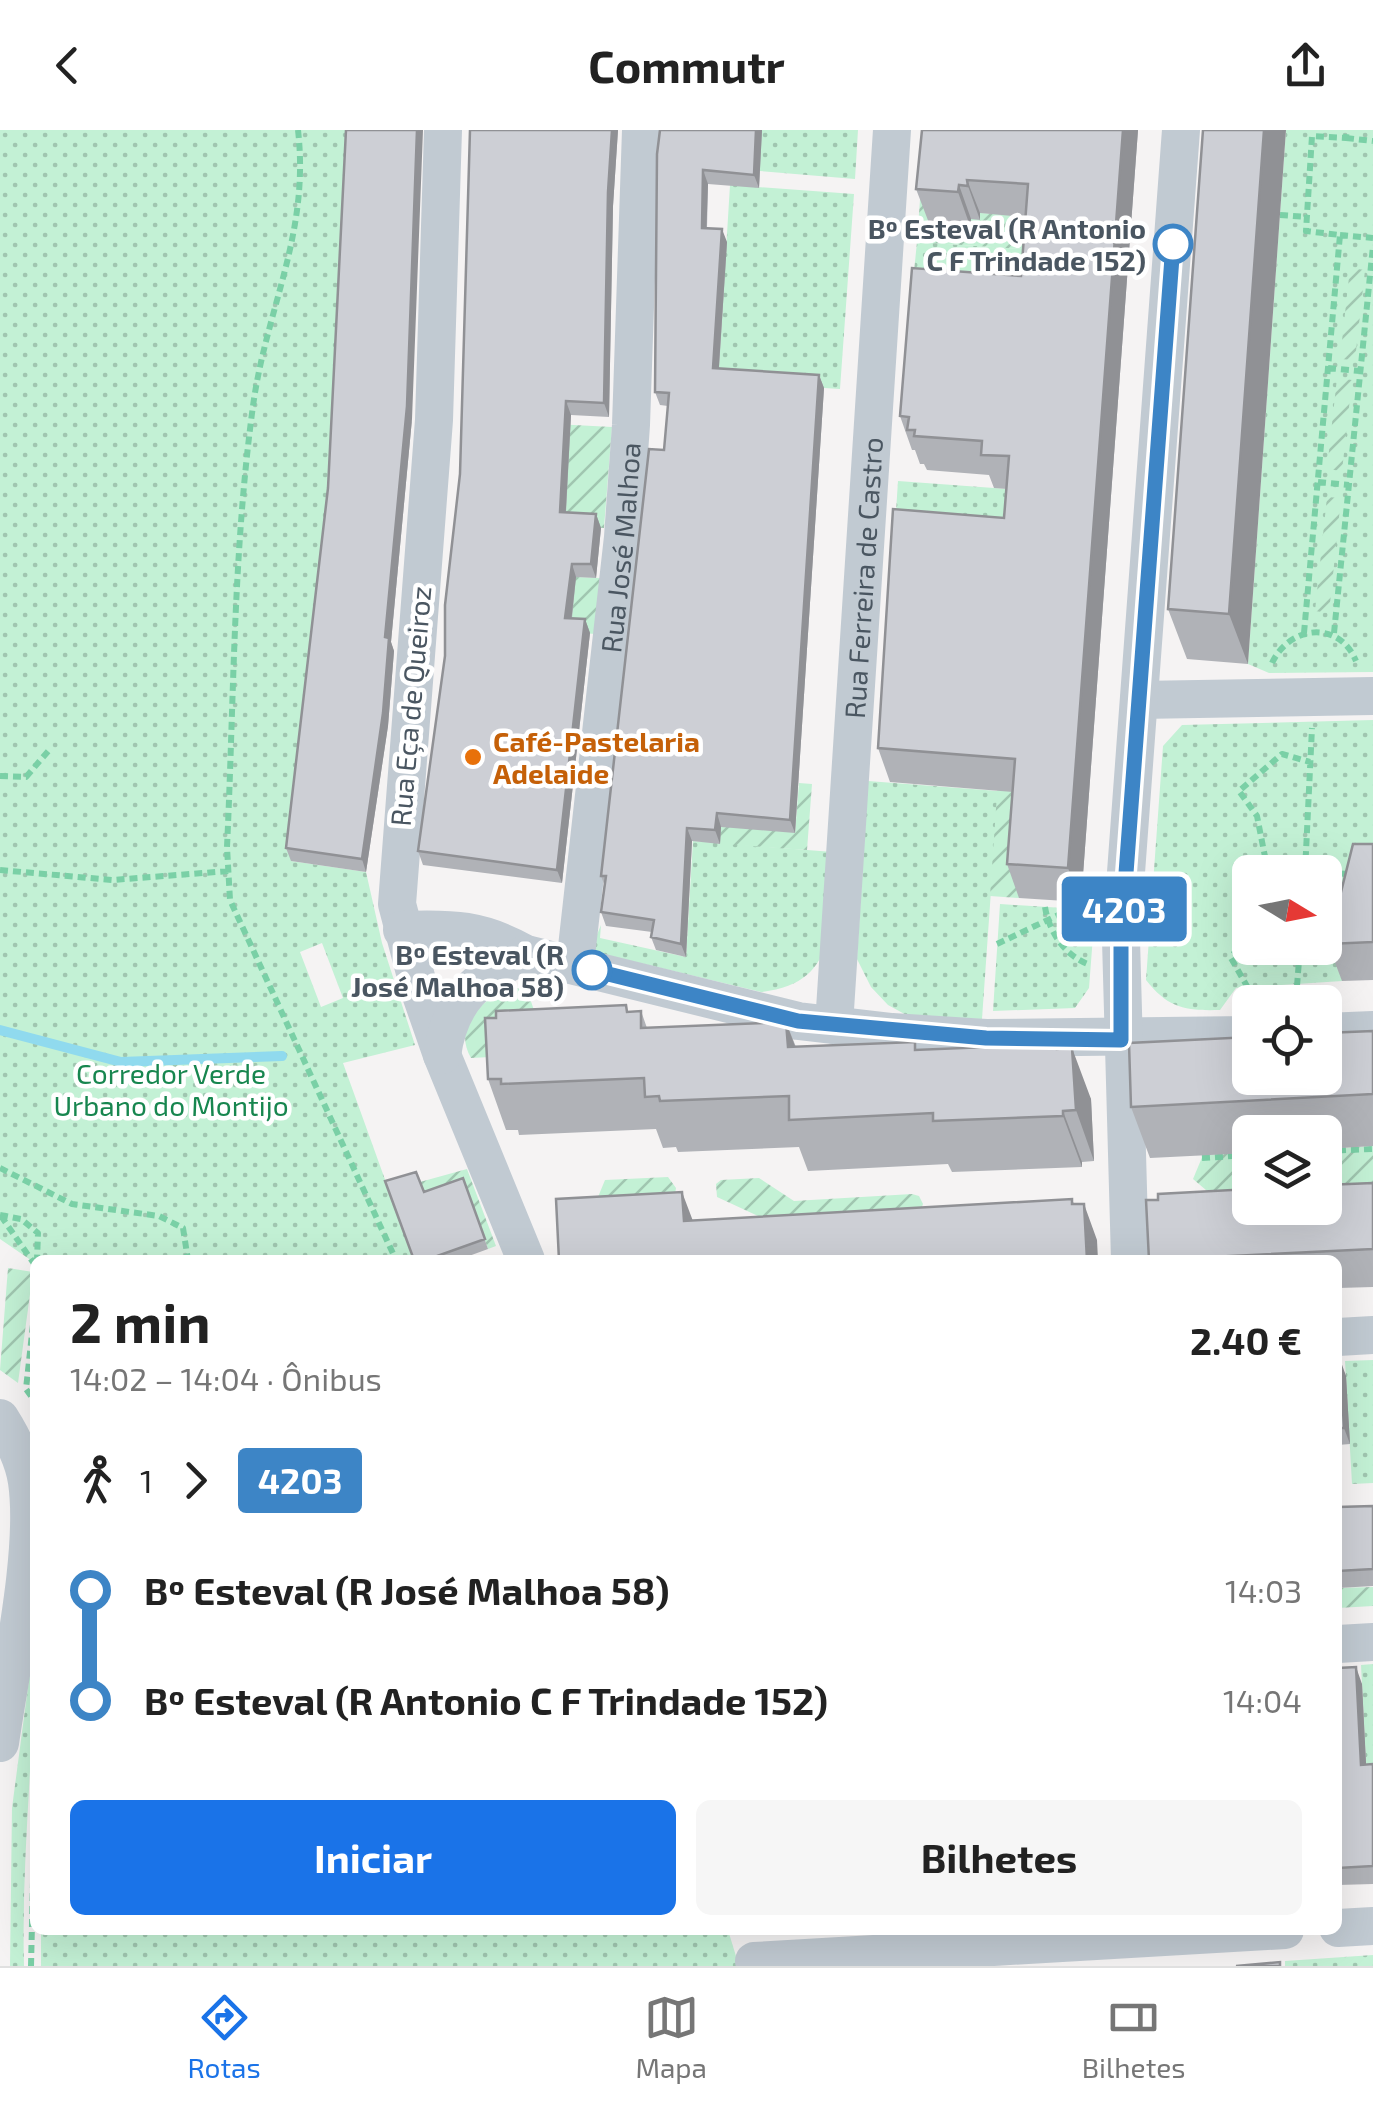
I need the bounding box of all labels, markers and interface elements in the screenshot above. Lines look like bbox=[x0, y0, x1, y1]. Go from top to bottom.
icon: back bbox=[40, 38, 95, 93]
text: Commutr bbox=[588, 38, 785, 92]
icon: share bbox=[1278, 38, 1333, 93]
place label: Bº Esteval (R Antonio C F Trindade 152) bbox=[868, 211, 1146, 277]
marker: Bº Esteval (R Antonio C F Trindade 152) bbox=[1154, 225, 1192, 263]
street label: Rua Ferreira de Castro bbox=[837, 436, 889, 720]
street label: Rua José Malhoa bbox=[593, 441, 647, 654]
street label: Rua Eça de Queiroz bbox=[383, 585, 438, 828]
place label: Café-Pastelaria Adelaide bbox=[493, 724, 700, 790]
marker: Café-Pastelaria Adelaide bbox=[462, 746, 484, 768]
north arrow bbox=[1232, 855, 1342, 965]
map controls bbox=[1232, 855, 1342, 1225]
line badge: 4203 bbox=[1054, 876, 1194, 942]
text: 4203 bbox=[1082, 888, 1166, 930]
place label: Bº Esteval (R José Malhoa 58) bbox=[351, 937, 564, 1003]
marker: Bº Esteval (R José Malhoa 58) bbox=[573, 951, 611, 989]
button: locate bbox=[1232, 985, 1342, 1095]
park label: Corredor Verde Urbano do Montijo bbox=[53, 1056, 289, 1122]
button: layers bbox=[1232, 1115, 1342, 1225]
text: 2 min bbox=[70, 1288, 211, 1354]
text: 2.40 € bbox=[1190, 1317, 1302, 1363]
text: 14:02 – 14:04 · Ônibus bbox=[70, 1359, 382, 1397]
icon: walk bbox=[70, 1453, 125, 1508]
icon: forward bbox=[168, 1453, 223, 1508]
text: 4203 bbox=[258, 1459, 342, 1501]
text: 1 bbox=[140, 1461, 153, 1499]
text: Bº Esteval (R José Malhoa 58) bbox=[144, 1567, 669, 1613]
text: 14:03 bbox=[1225, 1571, 1302, 1609]
text: Bº Esteval (R Antonio C F Trindade 152) bbox=[144, 1677, 828, 1723]
text: 14:04 bbox=[1223, 1681, 1302, 1719]
button: Iniciar bbox=[70, 1800, 676, 1915]
button: Bilhetes bbox=[696, 1800, 1302, 1915]
tab: Rotas bbox=[187, 1990, 261, 2084]
tab: Mapa bbox=[635, 1990, 707, 2084]
tab: Bilhetes bbox=[1082, 1990, 1186, 2084]

